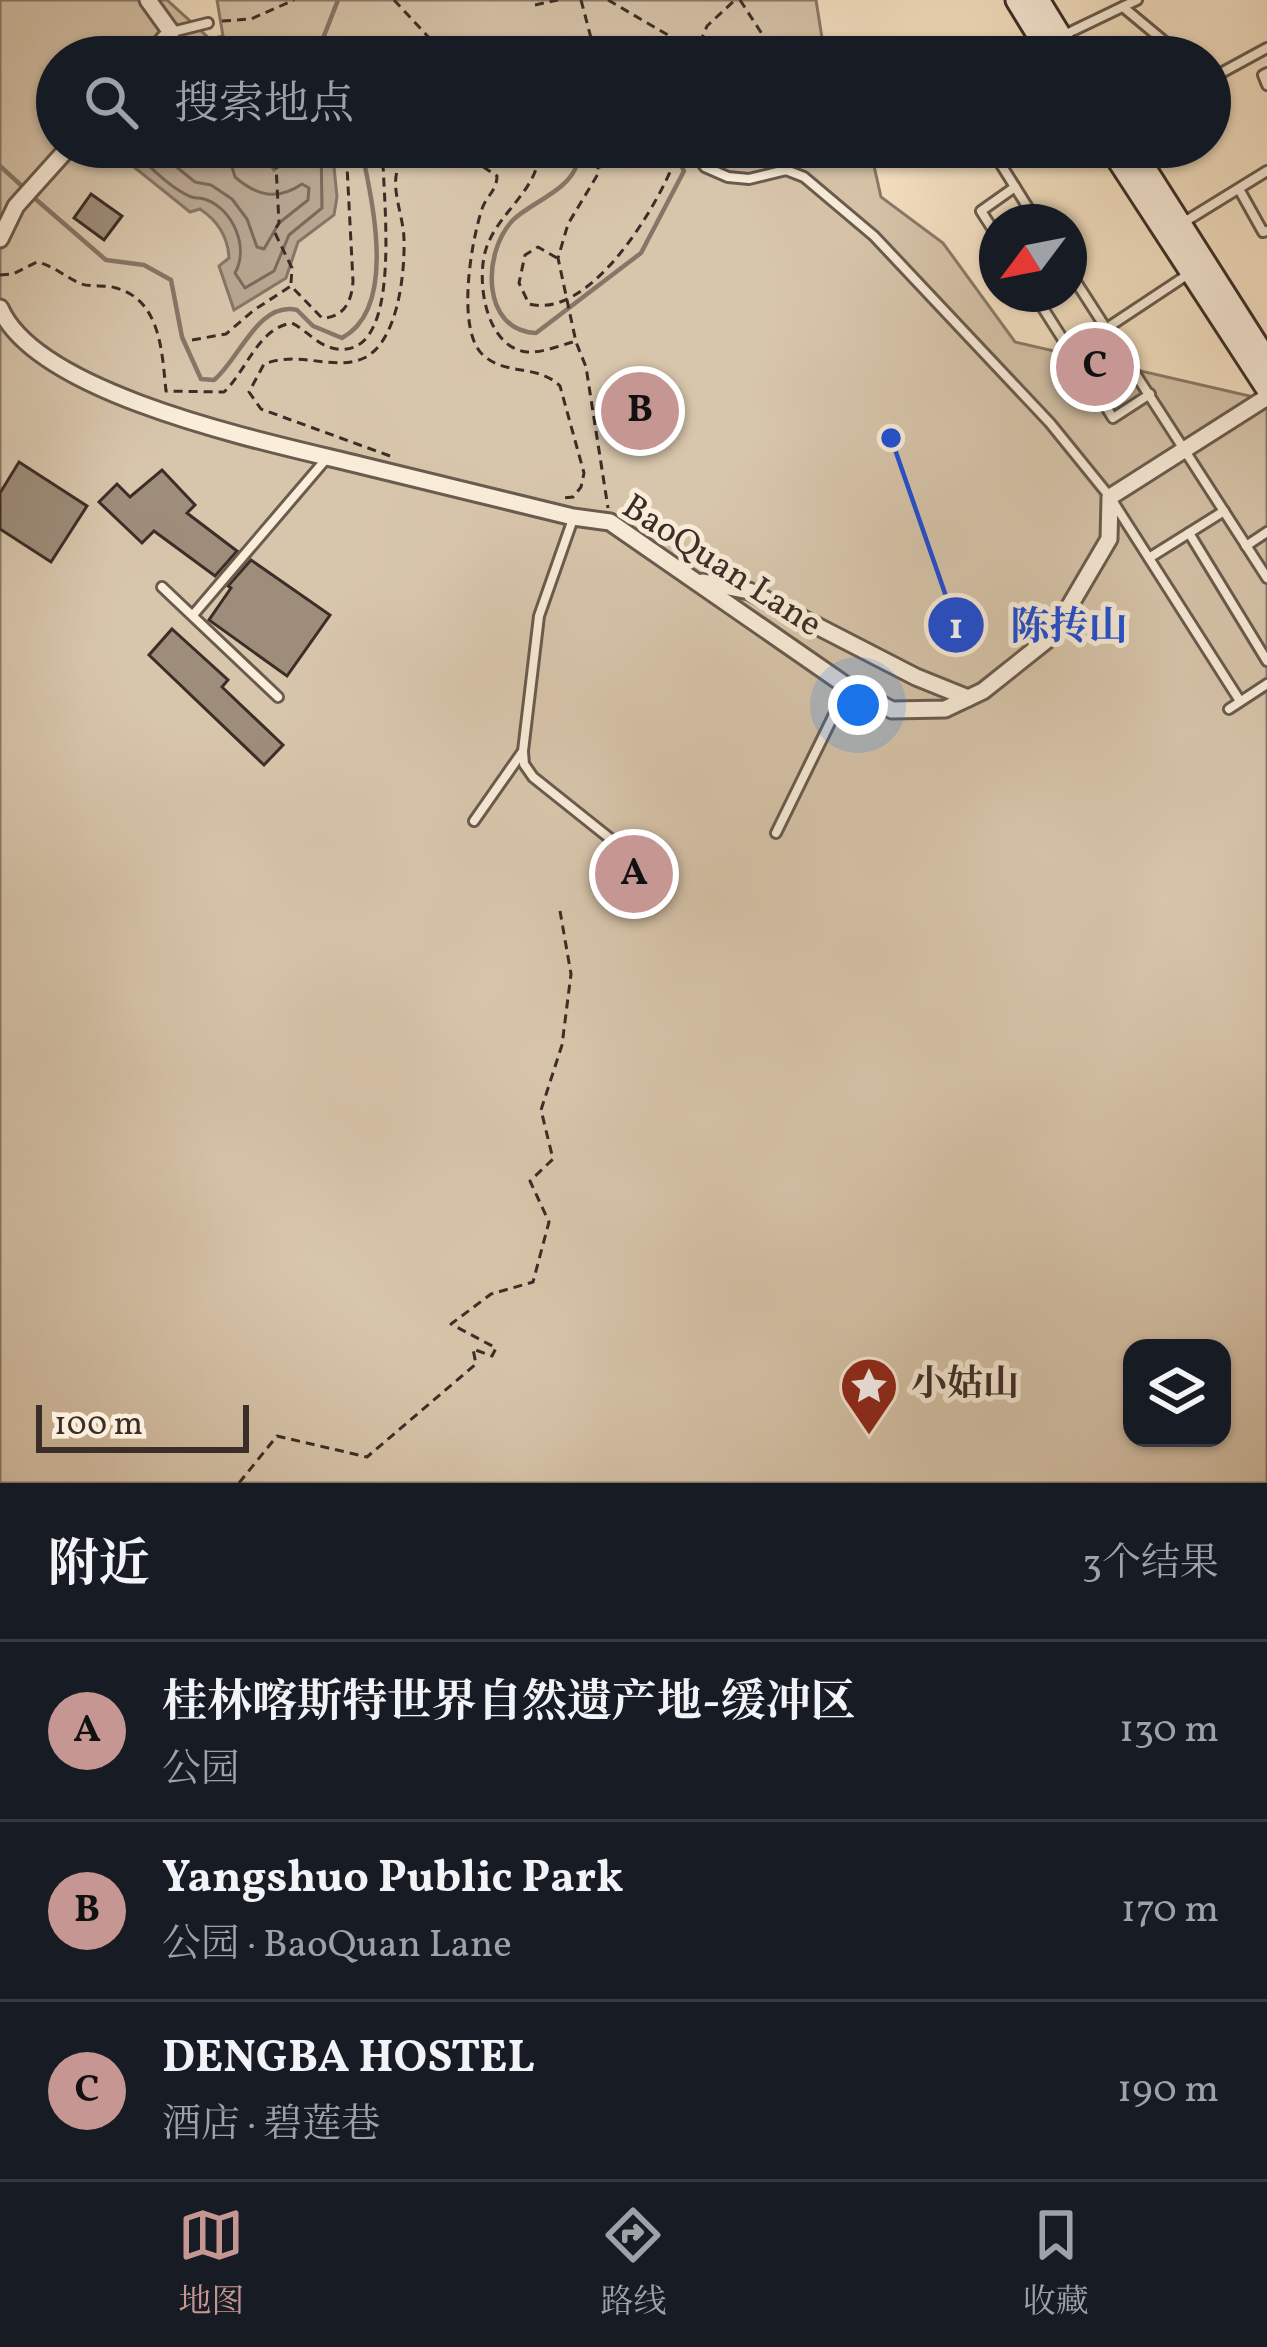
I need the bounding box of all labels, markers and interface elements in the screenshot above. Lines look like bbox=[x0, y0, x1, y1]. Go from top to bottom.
search box bbox=[36, 36, 1231, 168]
icon: search bbox=[78, 69, 144, 135]
text: 搜索地点 bbox=[174, 75, 354, 138]
north arrow bbox=[979, 204, 1087, 312]
pin: C bbox=[1056, 322, 1134, 412]
pin: B bbox=[601, 366, 679, 456]
street label: BaoQuan Lane bbox=[611, 484, 831, 650]
callout: 陈抟山 bbox=[926, 588, 1151, 663]
text: 陈抟山 bbox=[1010, 602, 1128, 656]
text: 1 bbox=[949, 604, 963, 654]
your location bbox=[828, 675, 888, 735]
pin: A bbox=[595, 829, 673, 919]
map controls bbox=[1123, 1339, 1231, 1447]
button: layers bbox=[1123, 1339, 1231, 1447]
place icon: 小姑山 bbox=[838, 1355, 900, 1437]
place label: 小姑山 bbox=[911, 1361, 1019, 1411]
scale bar bbox=[36, 1399, 249, 1452]
text: 100 m bbox=[54, 1403, 143, 1449]
text: 附近 bbox=[48, 1531, 150, 1602]
text: 3个结果 bbox=[1082, 1538, 1219, 1592]
text: 桂林喀斯特世界自然遗产地-缓冲区 bbox=[162, 1673, 856, 1736]
text: A bbox=[73, 1704, 101, 1758]
text: 130 m bbox=[1119, 1704, 1219, 1758]
text: 公园 bbox=[162, 1744, 240, 1798]
text: Yangshuo Public Park bbox=[162, 1848, 623, 1911]
text: B bbox=[74, 1884, 100, 1938]
text: 170 m bbox=[1121, 1884, 1219, 1938]
text: 公园 · BaoQuan Lane bbox=[162, 1919, 512, 1973]
text: DENGBA HOSTEL bbox=[162, 2028, 534, 2091]
text: C bbox=[74, 2064, 100, 2118]
text: 190 m bbox=[1117, 2064, 1219, 2118]
text: 酒店 · 碧莲巷 bbox=[162, 2099, 380, 2153]
tab: 地图 bbox=[178, 2202, 244, 2327]
tab: 路线 bbox=[600, 2202, 666, 2327]
tab: 收藏 bbox=[1023, 2202, 1089, 2327]

